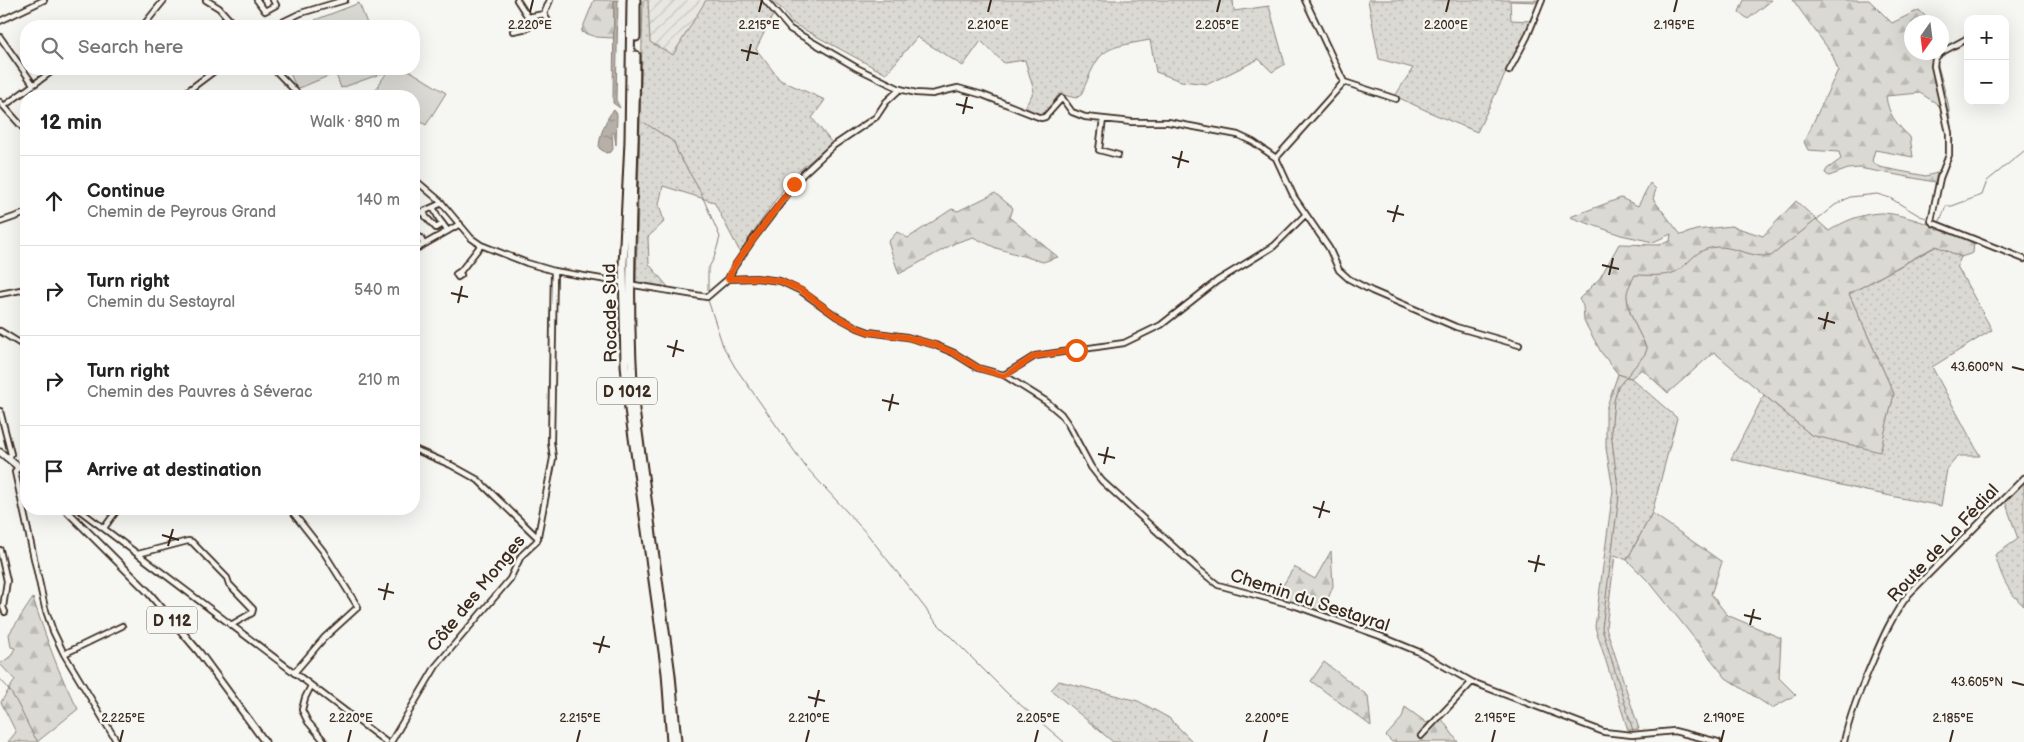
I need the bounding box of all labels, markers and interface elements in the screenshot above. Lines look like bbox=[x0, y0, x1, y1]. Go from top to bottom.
north arrow bbox=[1904, 15, 1949, 60]
map controls bbox=[1964, 15, 2009, 105]
button: + bbox=[1964, 15, 2009, 60]
text: 2.220°E bbox=[508, 18, 552, 33]
text: 2.215°E bbox=[738, 18, 780, 33]
text: 2.210°E bbox=[967, 18, 1009, 33]
text: 2.205°E bbox=[1195, 18, 1239, 33]
text: 2.200°E bbox=[1424, 18, 1468, 33]
text: 2.195°E bbox=[1653, 18, 1695, 33]
search box bbox=[20, 20, 420, 75]
icon: search bbox=[38, 34, 66, 62]
text: Search here bbox=[78, 36, 183, 59]
button: − bbox=[1964, 60, 2009, 105]
text: 12 min bbox=[40, 110, 102, 135]
text: Walk · 890 m bbox=[310, 113, 400, 132]
route end bbox=[783, 173, 806, 196]
text: Continue bbox=[87, 180, 165, 203]
icon: ahead bbox=[40, 187, 68, 215]
text: 140 m bbox=[357, 191, 400, 210]
text: Chemin de Peyrous Grand bbox=[87, 203, 276, 222]
street label: Rocade Sud bbox=[599, 263, 622, 363]
text: Turn right bbox=[87, 270, 170, 293]
icon: right bbox=[40, 277, 68, 305]
text: 540 m bbox=[354, 281, 400, 300]
text: Chemin du Sestayral bbox=[87, 293, 235, 312]
route start bbox=[1065, 339, 1088, 362]
text: Turn right bbox=[87, 360, 170, 383]
text: 43.600°N bbox=[1950, 360, 2004, 375]
icon: right bbox=[40, 367, 68, 395]
text: 210 m bbox=[358, 371, 400, 390]
road number: D 1012 bbox=[597, 378, 657, 404]
text: Chemin des Pauvres à Séverac bbox=[87, 383, 313, 402]
icon: arrive bbox=[40, 457, 68, 485]
text: Arrive at destination bbox=[87, 459, 262, 482]
street label: Route de La Fédial bbox=[1883, 480, 2004, 607]
street label: Côte des Monges bbox=[423, 531, 530, 656]
street label: Chemin du Sestayral bbox=[1227, 565, 1392, 636]
road number: D 112 bbox=[147, 606, 197, 634]
text: 43.605°N bbox=[1951, 675, 2003, 690]
text: 2.225°E bbox=[101, 711, 145, 726]
text: 2.220°E bbox=[329, 711, 373, 726]
text: 2.215°E bbox=[559, 711, 601, 726]
text: 2.210°E bbox=[788, 711, 830, 726]
text: 2.205°E bbox=[1016, 711, 1060, 726]
text: 2.200°E bbox=[1245, 711, 1289, 726]
text: 2.195°E bbox=[1474, 711, 1516, 726]
text: 2.190°E bbox=[1703, 711, 1745, 726]
text: 2.185°E bbox=[1932, 711, 1974, 726]

